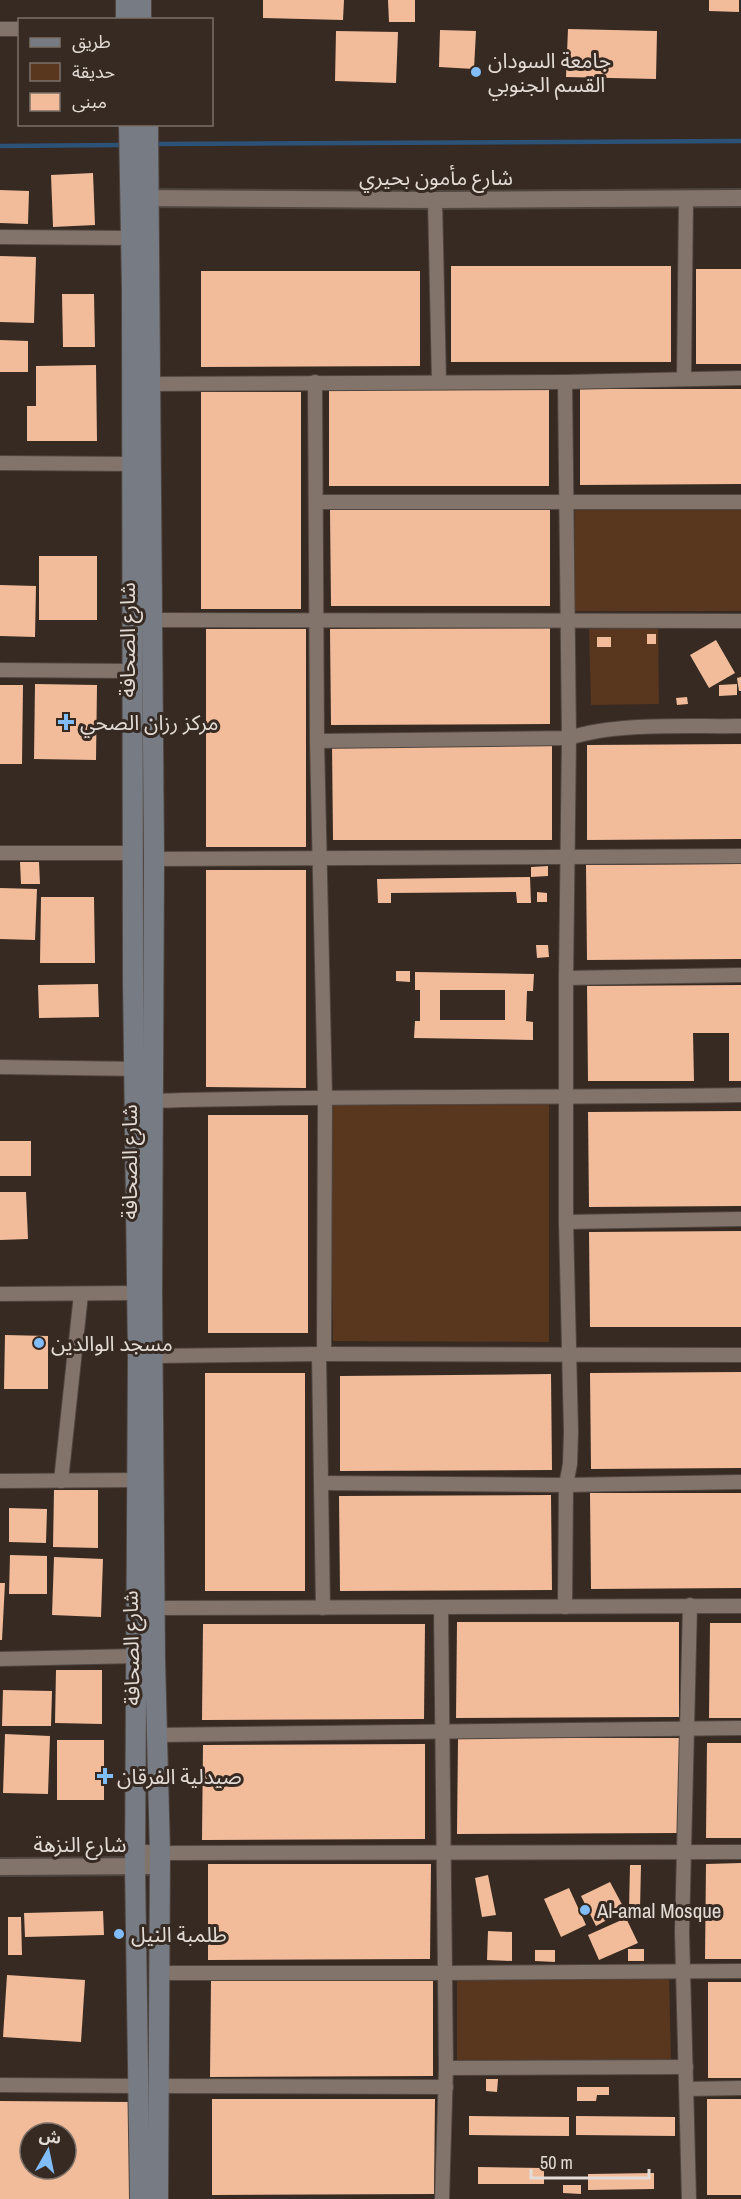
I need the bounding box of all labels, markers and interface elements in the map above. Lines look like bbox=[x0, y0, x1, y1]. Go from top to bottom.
legend bbox=[18, 18, 213, 126]
text: طريق bbox=[72, 29, 111, 54]
place label: جامعة السودان القسم الجنوبي bbox=[488, 46, 611, 100]
text: حديقة bbox=[72, 59, 115, 84]
marker: جامعة السودان القسم الجنوبي bbox=[469, 65, 483, 79]
text: مبنى bbox=[72, 89, 107, 114]
street label: شارع مأمون بحيري bbox=[359, 163, 513, 193]
street label: شارع الصحافة bbox=[113, 582, 143, 698]
place label: مركز رزان الصحي bbox=[80, 708, 219, 738]
marker: مركز رزان الصحي bbox=[57, 713, 75, 731]
street label: شارع الصحافة bbox=[115, 1104, 145, 1220]
place label: مسجد الوالدين bbox=[51, 1329, 173, 1358]
marker: مسجد الوالدين bbox=[32, 1336, 46, 1350]
street label: شارع الصحافة bbox=[115, 1590, 148, 1706]
place label: صيدلية الفرقان bbox=[117, 1762, 242, 1791]
marker: صيدلية الفرقان bbox=[98, 1769, 112, 1783]
street label: شارع النزهة bbox=[33, 1830, 127, 1860]
place label: Al-amal Mosque bbox=[596, 1896, 721, 1925]
marker: Al-amal Mosque bbox=[578, 1903, 592, 1917]
place label: طلمبة النيل bbox=[131, 1920, 227, 1949]
marker: طلمبة النيل bbox=[112, 1927, 126, 1941]
north arrow bbox=[18, 2121, 78, 2181]
text: ش bbox=[38, 2124, 63, 2149]
scale bar bbox=[531, 2142, 650, 2180]
text: 50 m bbox=[540, 2150, 573, 2175]

